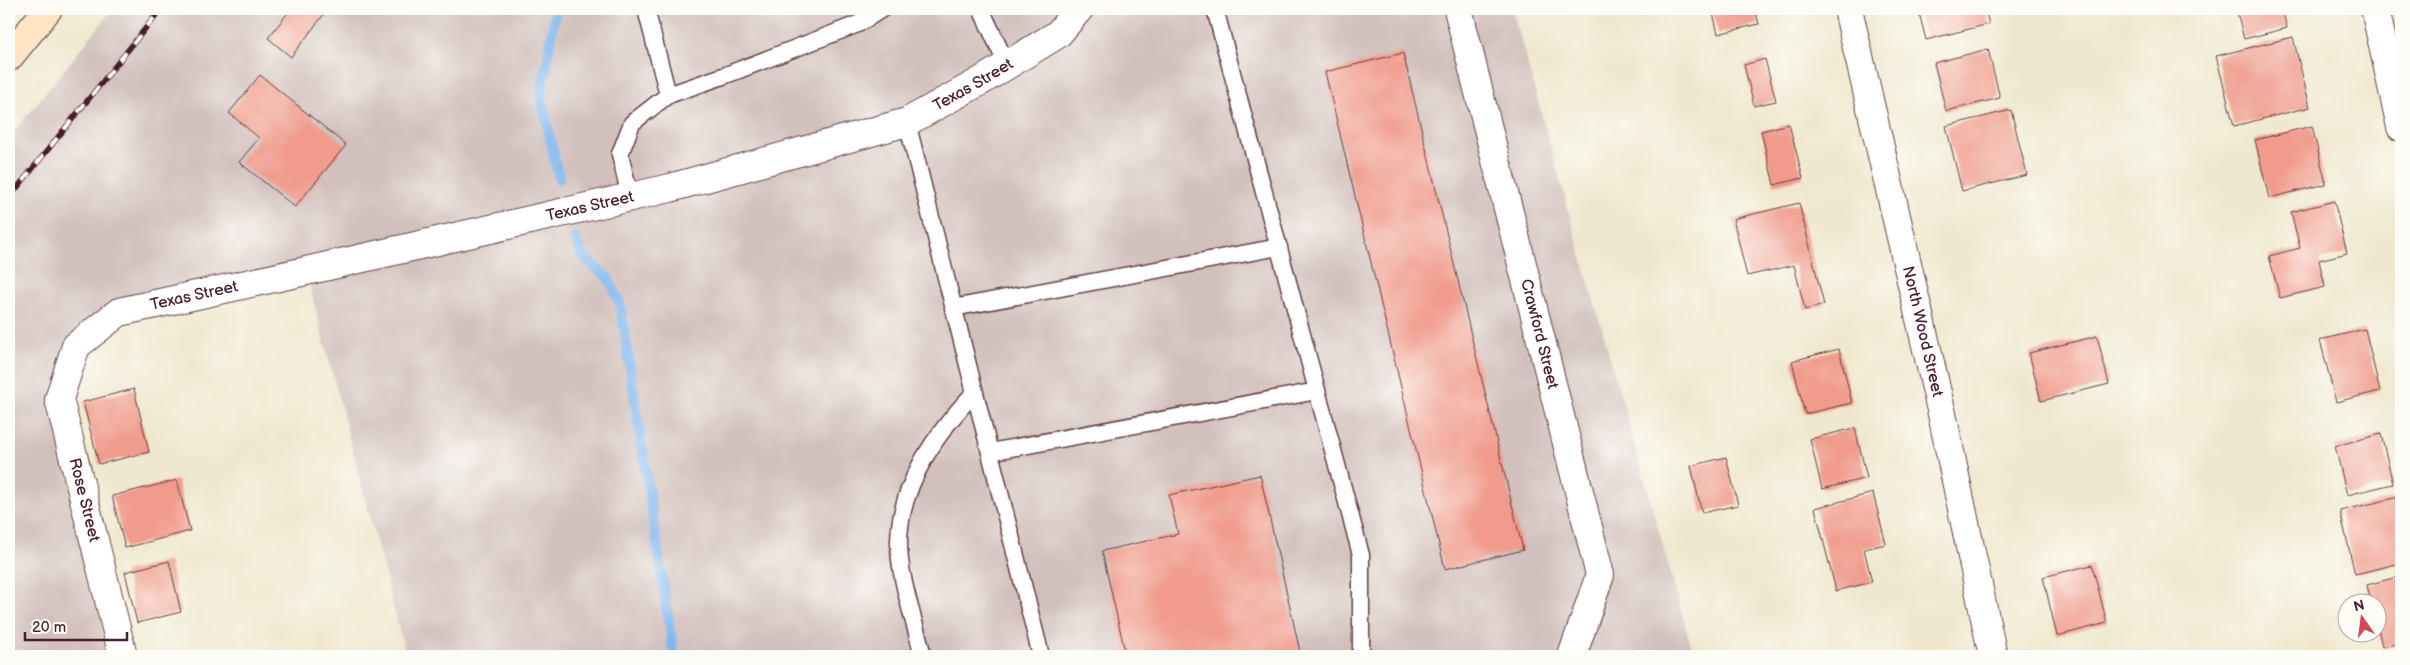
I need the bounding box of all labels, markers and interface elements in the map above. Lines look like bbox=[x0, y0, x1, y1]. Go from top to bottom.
street label: Texas Street bbox=[930, 54, 1017, 115]
street label: Texas Street bbox=[544, 187, 636, 225]
street label: North Wood Street bbox=[1898, 264, 1947, 399]
street label: Texas Street bbox=[148, 277, 240, 314]
street label: Crawford Street bbox=[1517, 277, 1562, 391]
street label: Rose Street bbox=[64, 456, 104, 544]
north arrow bbox=[2338, 592, 2388, 642]
text: N bbox=[2352, 596, 2366, 615]
scale bar bbox=[25, 610, 128, 642]
text: 20 m bbox=[32, 618, 66, 637]

